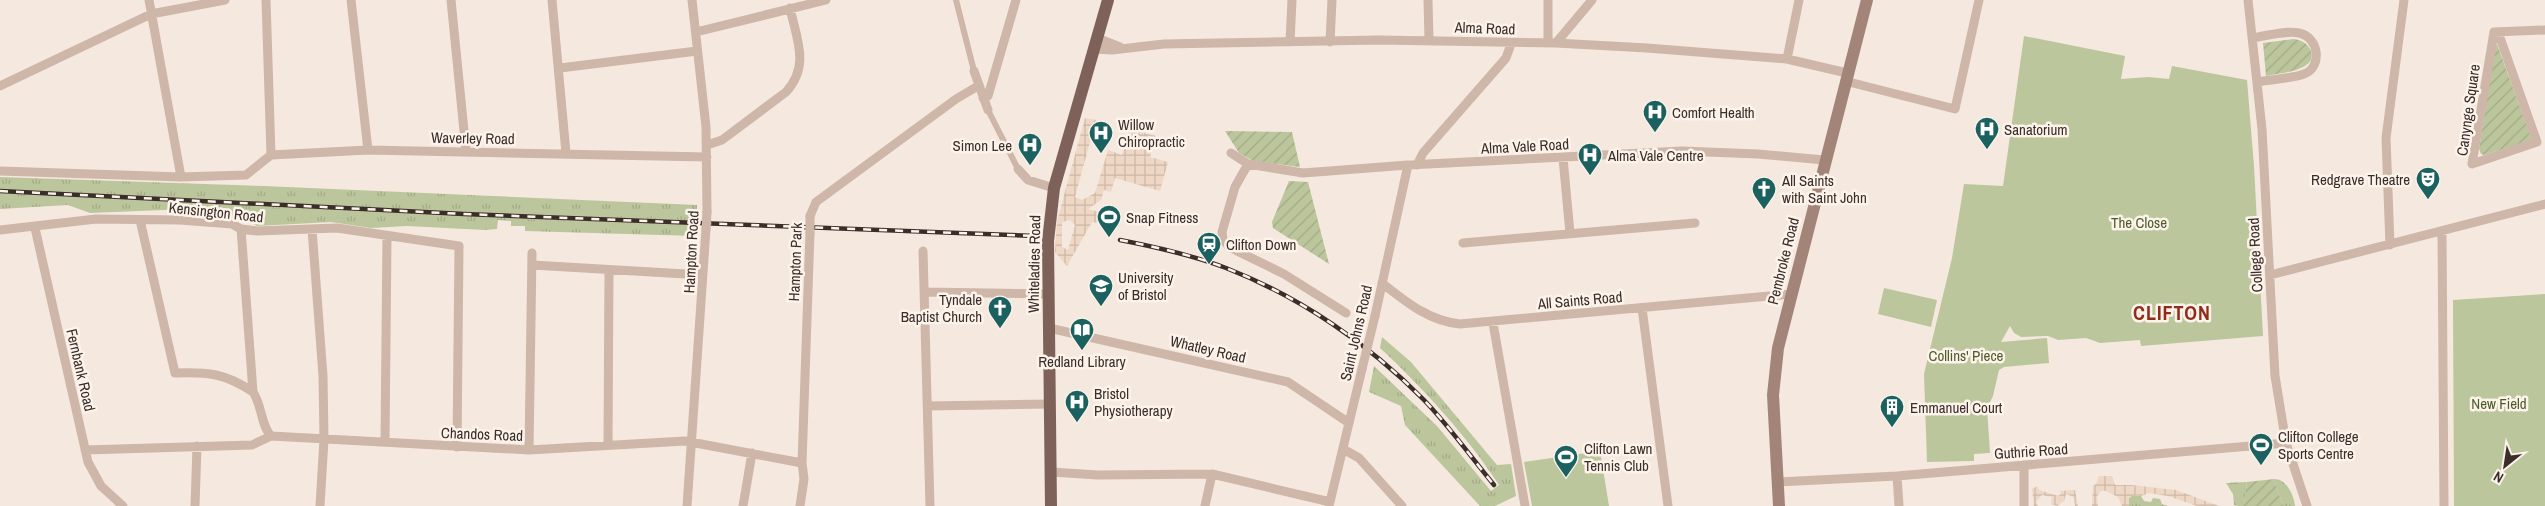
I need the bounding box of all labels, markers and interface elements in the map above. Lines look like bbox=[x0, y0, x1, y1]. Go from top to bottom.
street label: Alma Road bbox=[1453, 16, 1516, 40]
street label: Canynge Square bbox=[2451, 63, 2485, 157]
hospital icon: Comfort Health bbox=[1642, 99, 1668, 133]
place label: Comfort Health bbox=[1672, 102, 1755, 123]
place label: Willow Chiropractic bbox=[1118, 114, 1185, 152]
hospital icon: Sanatorium bbox=[1974, 116, 2000, 150]
place label: Sanatorium bbox=[2004, 119, 2068, 140]
hospital icon: Willow Chiropractic bbox=[1088, 120, 1114, 154]
street label: Waverley Road bbox=[431, 127, 515, 149]
hospital icon: Simon Lee bbox=[1017, 132, 1043, 166]
street label: Alma Vale Road bbox=[1480, 133, 1569, 159]
place label: Simon Lee bbox=[953, 135, 1012, 156]
hospital icon: Alma Vale Centre bbox=[1577, 142, 1603, 176]
place label: Alma Vale Centre bbox=[1607, 145, 1704, 166]
theatre icon: Redgrave Theatre bbox=[2415, 166, 2441, 200]
place label: Redgrave Theatre bbox=[2311, 169, 2410, 190]
place label: All Saints with Saint John bbox=[1781, 170, 1867, 208]
church icon: All Saints with Saint John bbox=[1751, 176, 1777, 210]
street label: Kensington Road bbox=[168, 197, 264, 227]
sports icon: Snap Fitness bbox=[1096, 204, 1122, 238]
place label: Snap Fitness bbox=[1126, 207, 1198, 228]
street label: Hampton Road bbox=[678, 210, 704, 294]
park label: The Close bbox=[2111, 212, 2167, 233]
street label: Whiteladies Road bbox=[1023, 215, 1045, 313]
street label: Pembroke Road bbox=[1762, 215, 1804, 307]
street label: College Road bbox=[2243, 217, 2267, 293]
street label: Hampton Park bbox=[783, 222, 807, 302]
station icon: Clifton Down bbox=[1196, 231, 1222, 265]
place label: Clifton Down bbox=[1226, 234, 1296, 255]
place label: University of Bristol bbox=[1118, 267, 1174, 305]
school or university icon: University of Bristol bbox=[1088, 273, 1114, 307]
street label: Saint Johns Road bbox=[1335, 283, 1377, 383]
street label: All Saints Road bbox=[1536, 286, 1623, 314]
place label: Tyndale Baptist Church bbox=[901, 289, 982, 327]
church icon: Tyndale Baptist Church bbox=[987, 295, 1013, 329]
district label: CLIFTON bbox=[2133, 299, 2211, 326]
library icon: Redland Library bbox=[1069, 317, 1095, 351]
street label: Fernbank Road bbox=[61, 327, 101, 413]
street label: Whatley Road bbox=[1168, 330, 1248, 368]
park label: Collins' Piece bbox=[1929, 345, 2004, 366]
place label: Redland Library bbox=[1038, 351, 1127, 372]
place label: Bristol Physiotherapy bbox=[1094, 383, 1173, 421]
hospital icon: Bristol Physiotherapy bbox=[1064, 389, 1090, 423]
park label: New Field bbox=[2471, 393, 2527, 414]
building icon: Emmanuel Court bbox=[1879, 394, 1905, 428]
place label: Emmanuel Court bbox=[1910, 397, 2003, 418]
street label: Chandos Road bbox=[441, 422, 523, 446]
place label: Clifton College Sports Centre bbox=[2278, 426, 2359, 464]
sports icon: Clifton College Sports Centre bbox=[2248, 432, 2274, 466]
place label: Clifton Lawn Tennis Club bbox=[1584, 438, 1652, 476]
street label: Guthrie Road bbox=[1993, 438, 2069, 464]
north arrow bbox=[2480, 441, 2530, 491]
sports icon: Clifton Lawn Tennis Club bbox=[1553, 444, 1579, 478]
text: N bbox=[2490, 467, 2507, 487]

